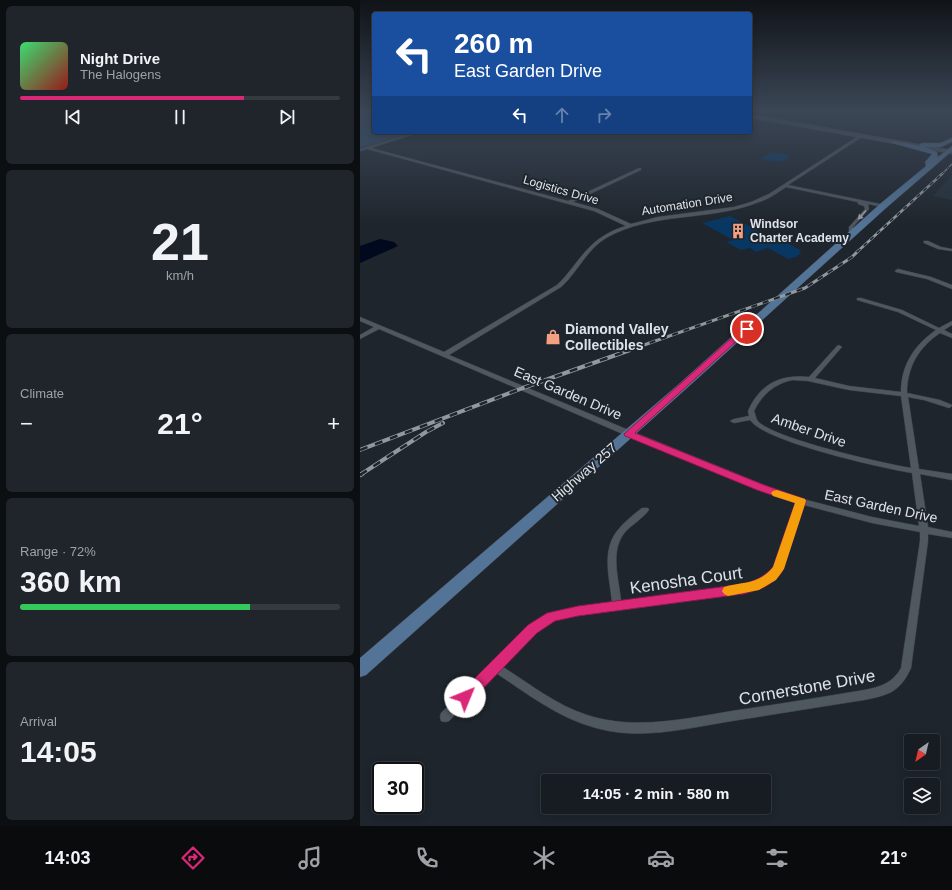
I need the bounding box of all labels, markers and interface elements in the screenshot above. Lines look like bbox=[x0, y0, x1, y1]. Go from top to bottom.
icon: left bbox=[388, 28, 440, 80]
text: 260 m bbox=[454, 28, 533, 59]
text: Night Drive bbox=[80, 50, 160, 67]
text: East Garden Drive bbox=[454, 61, 602, 81]
text: The Halogens bbox=[80, 67, 161, 82]
icon: left bbox=[509, 104, 531, 126]
icon: ahead bbox=[551, 104, 573, 126]
icon: right bbox=[593, 104, 615, 126]
icon: previous bbox=[62, 106, 84, 128]
icon: pause bbox=[169, 106, 191, 128]
icon: next bbox=[276, 106, 298, 128]
street label: Logistics Drive bbox=[522, 173, 601, 208]
street label: Automation Drive bbox=[640, 190, 734, 218]
one-way arrow bbox=[858, 210, 867, 220]
text: 21 bbox=[151, 213, 209, 271]
place label: Windsor Charter Academy bbox=[750, 217, 849, 245]
building icon: Windsor Charter Academy bbox=[729, 222, 747, 240]
text: km/h bbox=[166, 268, 194, 283]
pin bbox=[730, 312, 764, 346]
icon: arrive bbox=[736, 318, 758, 340]
place label: Diamond Valley Collectibles bbox=[565, 321, 669, 353]
shop icon: Diamond Valley Collectibles bbox=[544, 328, 562, 346]
street label: East Garden Drive bbox=[512, 363, 624, 423]
text: Climate bbox=[20, 386, 64, 401]
text: 21° bbox=[157, 407, 203, 440]
street label: Amber Drive bbox=[770, 410, 849, 450]
text: − bbox=[20, 411, 33, 436]
text: + bbox=[327, 411, 340, 436]
street label: Highway 257 bbox=[548, 439, 620, 505]
street label: East Garden Drive bbox=[823, 486, 939, 526]
text: Range · 72% bbox=[20, 544, 96, 559]
street label: Kenosha Court bbox=[629, 563, 744, 598]
text: 360 km bbox=[20, 565, 122, 598]
street label: Cornerstone Drive bbox=[738, 666, 877, 709]
position arrow bbox=[444, 676, 486, 718]
text: Arrival bbox=[20, 714, 57, 729]
north arrow bbox=[904, 734, 940, 770]
map controls bbox=[904, 734, 940, 814]
text: 14:05 bbox=[20, 735, 97, 768]
speed limit sign: 30 bbox=[372, 762, 424, 814]
button: layers bbox=[904, 778, 940, 814]
text: 14:05 · 2 min · 580 m bbox=[583, 785, 729, 802]
icon: directions bbox=[179, 844, 207, 872]
icon: music bbox=[296, 844, 324, 872]
icon: phone bbox=[413, 844, 441, 872]
icon: climate bbox=[530, 844, 558, 872]
icon: car bbox=[647, 844, 675, 872]
icon: filters bbox=[763, 844, 791, 872]
text: 14:03 bbox=[44, 848, 90, 868]
text: 21° bbox=[880, 848, 907, 868]

